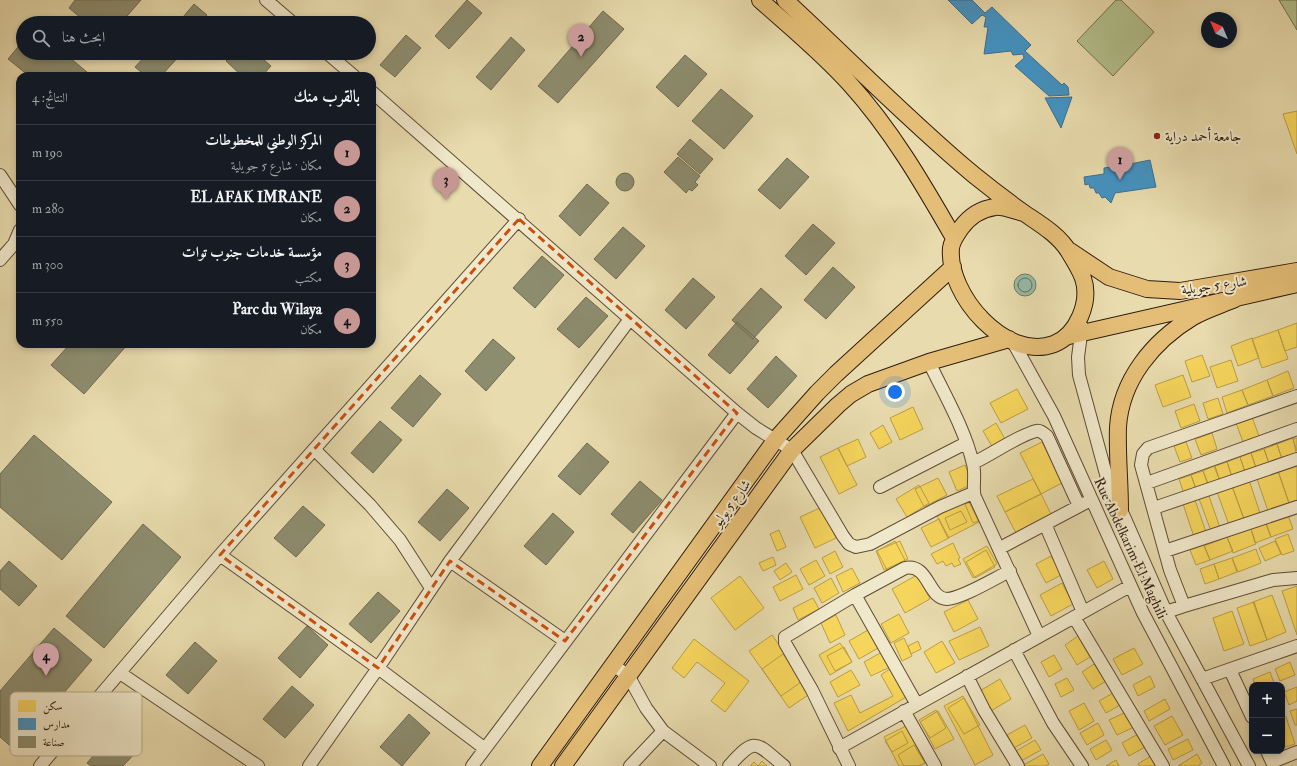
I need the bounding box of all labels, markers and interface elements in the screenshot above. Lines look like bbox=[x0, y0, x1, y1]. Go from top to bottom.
north arrow bbox=[1201, 12, 1237, 48]
search box bbox=[16, 16, 376, 60]
pin: 2 bbox=[568, 24, 594, 57]
icon: search bbox=[30, 27, 52, 49]
text: ابحث هنا bbox=[62, 28, 105, 47]
text: بالقرب منك bbox=[294, 86, 360, 107]
text: النتائج: 4 bbox=[32, 90, 68, 106]
place label: جامعة أحمد دراية bbox=[1165, 126, 1241, 145]
text: المركز الوطني للمخطوطات bbox=[205, 131, 322, 150]
marker: جامعة أحمد دراية bbox=[1152, 131, 1162, 141]
text: 190 m bbox=[32, 145, 63, 161]
text: 1 bbox=[345, 145, 349, 161]
pin: 1 bbox=[1107, 147, 1133, 180]
text: مكان · شارع 5 جويلية bbox=[231, 158, 322, 174]
pin: 3 bbox=[433, 167, 459, 200]
text: EL AFAK IMRANE bbox=[190, 188, 322, 207]
text: 280 m bbox=[32, 201, 64, 217]
text: 2 bbox=[344, 201, 350, 217]
text: مكان bbox=[300, 210, 322, 226]
text: مؤسسة خدمات جنوب توات bbox=[182, 243, 322, 262]
text: 300 m bbox=[32, 257, 63, 273]
text: 3 bbox=[345, 257, 350, 273]
text: مكتب bbox=[295, 270, 322, 286]
street label: شارع 5 جويلية bbox=[1180, 272, 1248, 301]
text: Parc du Wilaya bbox=[233, 300, 322, 319]
text: 550 m bbox=[32, 313, 63, 329]
text: 4 bbox=[344, 313, 351, 329]
text: مكان bbox=[300, 322, 322, 338]
your location bbox=[885, 382, 905, 402]
street label: Rue Abdelkarim El Maghili bbox=[1090, 475, 1171, 622]
street label: شارع 5 يوليو bbox=[707, 476, 757, 534]
pin: 4 bbox=[33, 643, 59, 676]
map controls bbox=[1249, 682, 1285, 754]
button: + bbox=[1249, 682, 1285, 718]
legend bbox=[10, 692, 142, 756]
text: سكن bbox=[43, 700, 62, 715]
text: مدارس bbox=[43, 718, 70, 731]
button: − bbox=[1249, 718, 1285, 754]
text: صناعة bbox=[43, 736, 65, 749]

